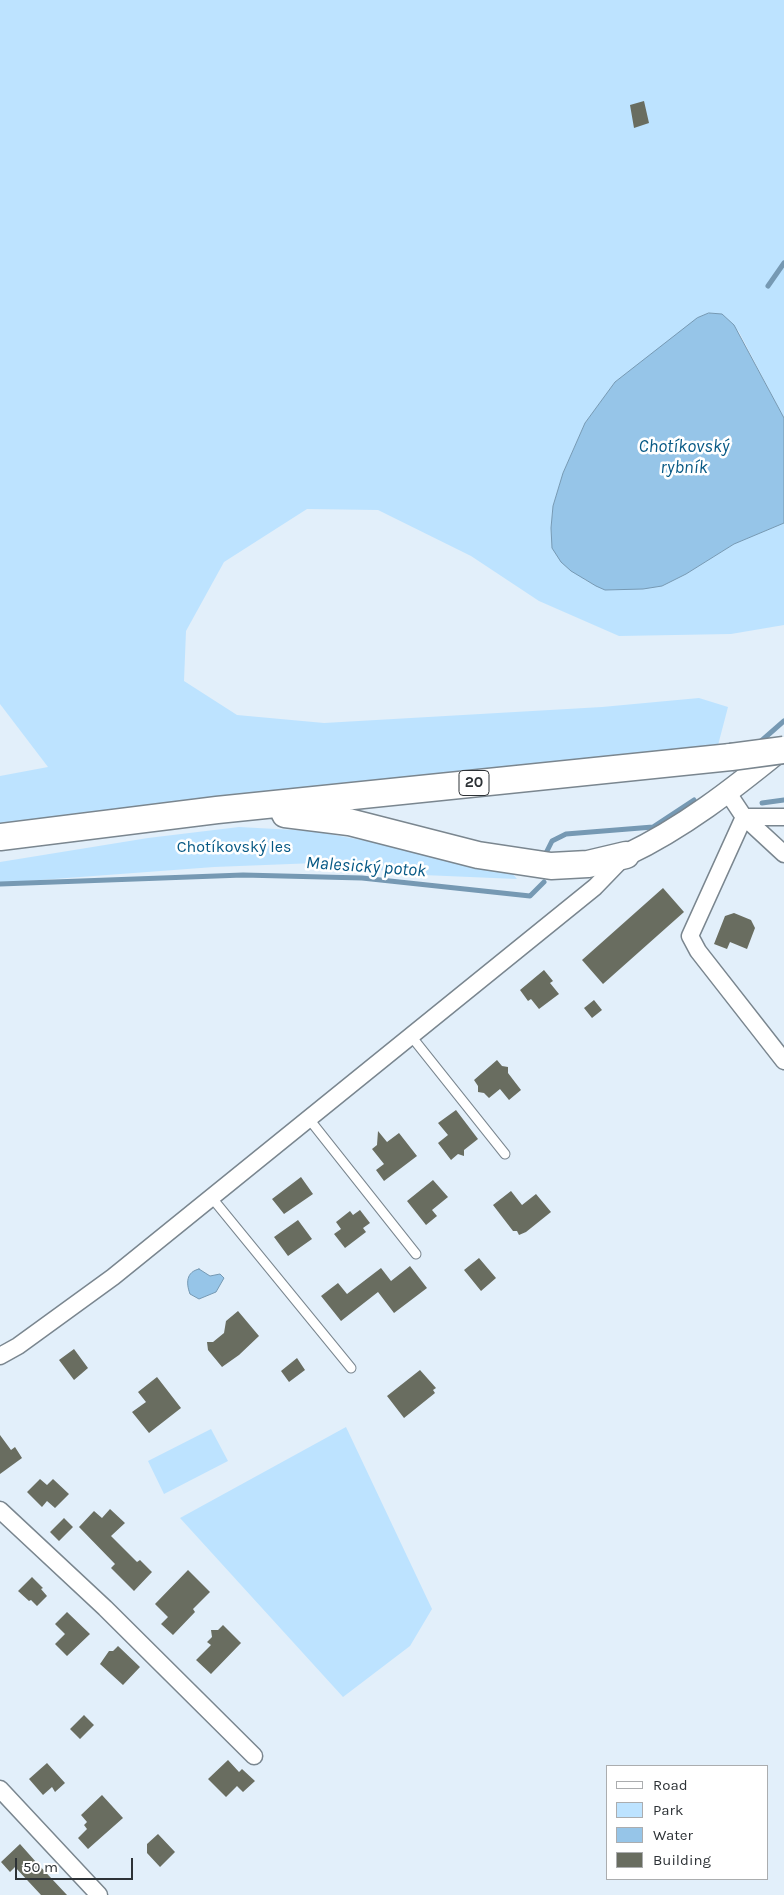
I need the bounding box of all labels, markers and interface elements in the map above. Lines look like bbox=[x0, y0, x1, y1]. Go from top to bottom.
water label: Chotíkovský rybník bbox=[639, 436, 729, 478]
road number: 20 bbox=[459, 770, 489, 796]
park label: Chotíkovský les bbox=[177, 837, 291, 857]
water label: Malesický potok bbox=[305, 852, 427, 882]
legend bbox=[606, 1765, 769, 1880]
text: Road bbox=[653, 1776, 688, 1794]
text: Park bbox=[653, 1801, 683, 1819]
text: Water bbox=[653, 1826, 693, 1844]
scale bar bbox=[18, 1848, 135, 1880]
text: Building bbox=[653, 1851, 711, 1869]
text: 50 m bbox=[23, 1858, 58, 1876]

